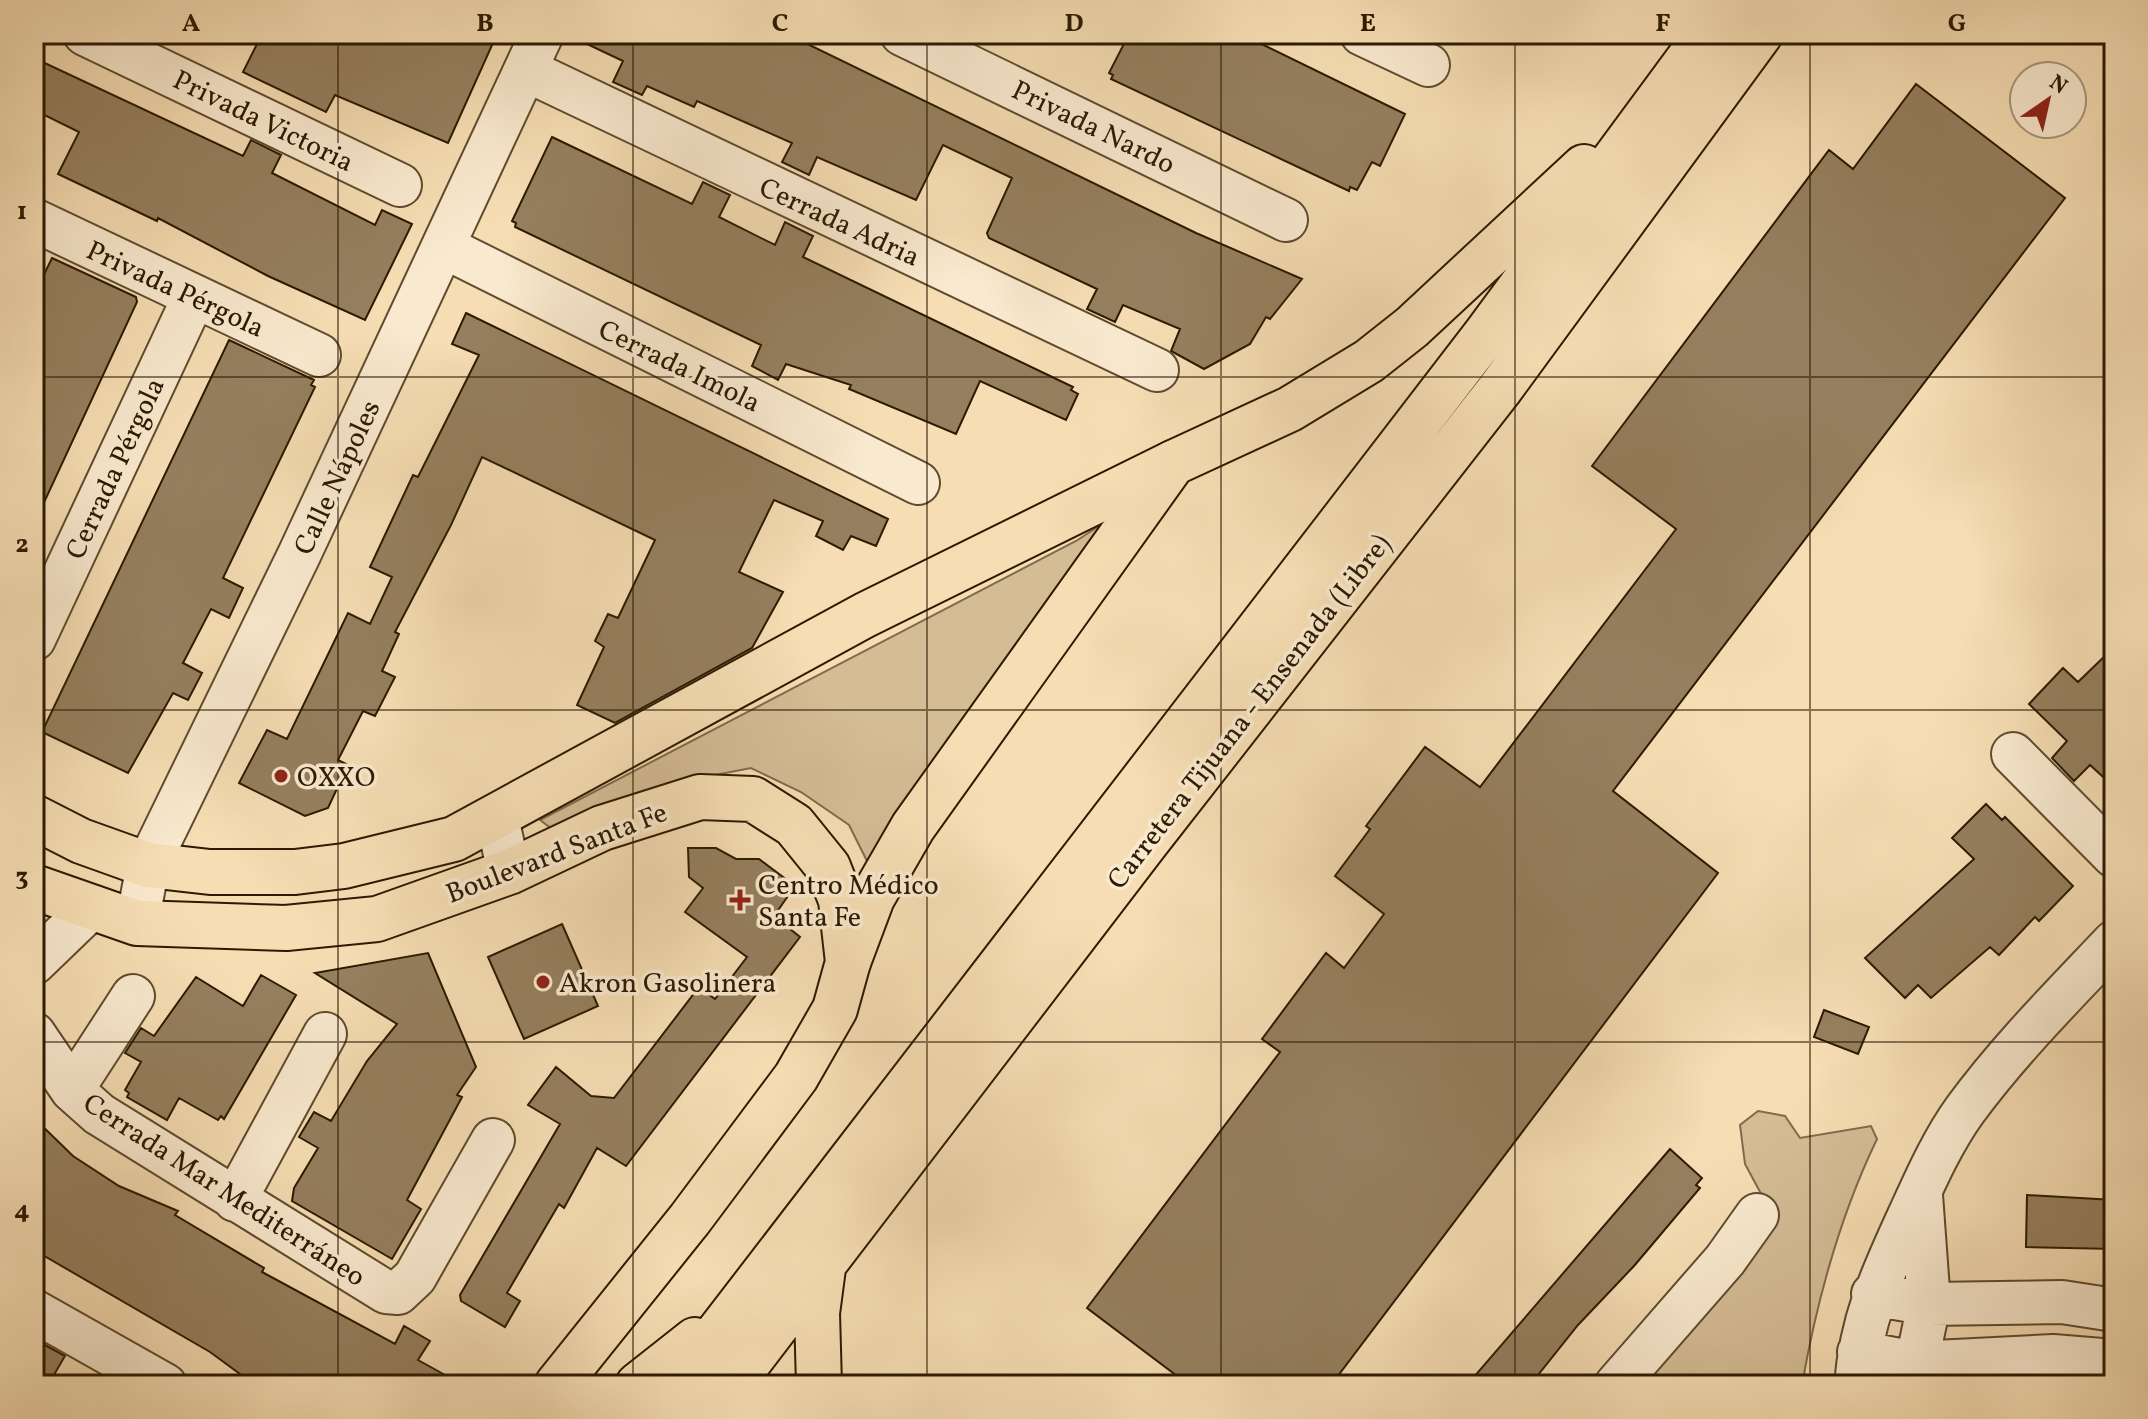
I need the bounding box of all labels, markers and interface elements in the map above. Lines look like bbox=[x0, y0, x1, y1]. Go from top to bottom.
text: A bbox=[182, 6, 201, 42]
text: B bbox=[476, 6, 494, 42]
text: C bbox=[772, 6, 788, 42]
text: D bbox=[1064, 6, 1084, 42]
text: E bbox=[1360, 6, 1376, 42]
text: F bbox=[1655, 6, 1671, 42]
text: G bbox=[1948, 6, 1966, 42]
north arrow bbox=[2008, 60, 2088, 140]
street label: Privada Victoria bbox=[166, 62, 360, 183]
text: N bbox=[2042, 68, 2073, 103]
street label: Privada Nardo bbox=[1005, 72, 1181, 185]
street label: Cerrada Adria bbox=[752, 169, 926, 278]
text: 1 bbox=[17, 194, 27, 230]
street label: Privada Pérgola bbox=[79, 232, 270, 349]
street label: Cerrada Imola bbox=[591, 311, 767, 423]
street label: Cerrada Pérgola bbox=[57, 372, 175, 566]
street label: Calle Nápoles bbox=[285, 394, 391, 562]
text: 2 bbox=[15, 527, 29, 563]
street label: Carretera Tijuana - Ensenada (Libre) bbox=[1099, 527, 1401, 898]
place label: OXXO bbox=[297, 759, 375, 798]
marker: OXXO bbox=[272, 767, 290, 785]
street label: Boulevard Santa Fe bbox=[440, 794, 673, 915]
text: 3 bbox=[15, 860, 29, 896]
place label: Centro Médico Santa Fe bbox=[758, 867, 939, 938]
marker: Centro Médico Santa Fe bbox=[729, 889, 751, 911]
place label: Akron Gasolinera bbox=[559, 965, 776, 1004]
marker: Akron Gasolinera bbox=[534, 973, 552, 991]
street label: Cerrada Mar Mediterráneo bbox=[75, 1085, 373, 1297]
text: 4 bbox=[14, 1193, 30, 1229]

